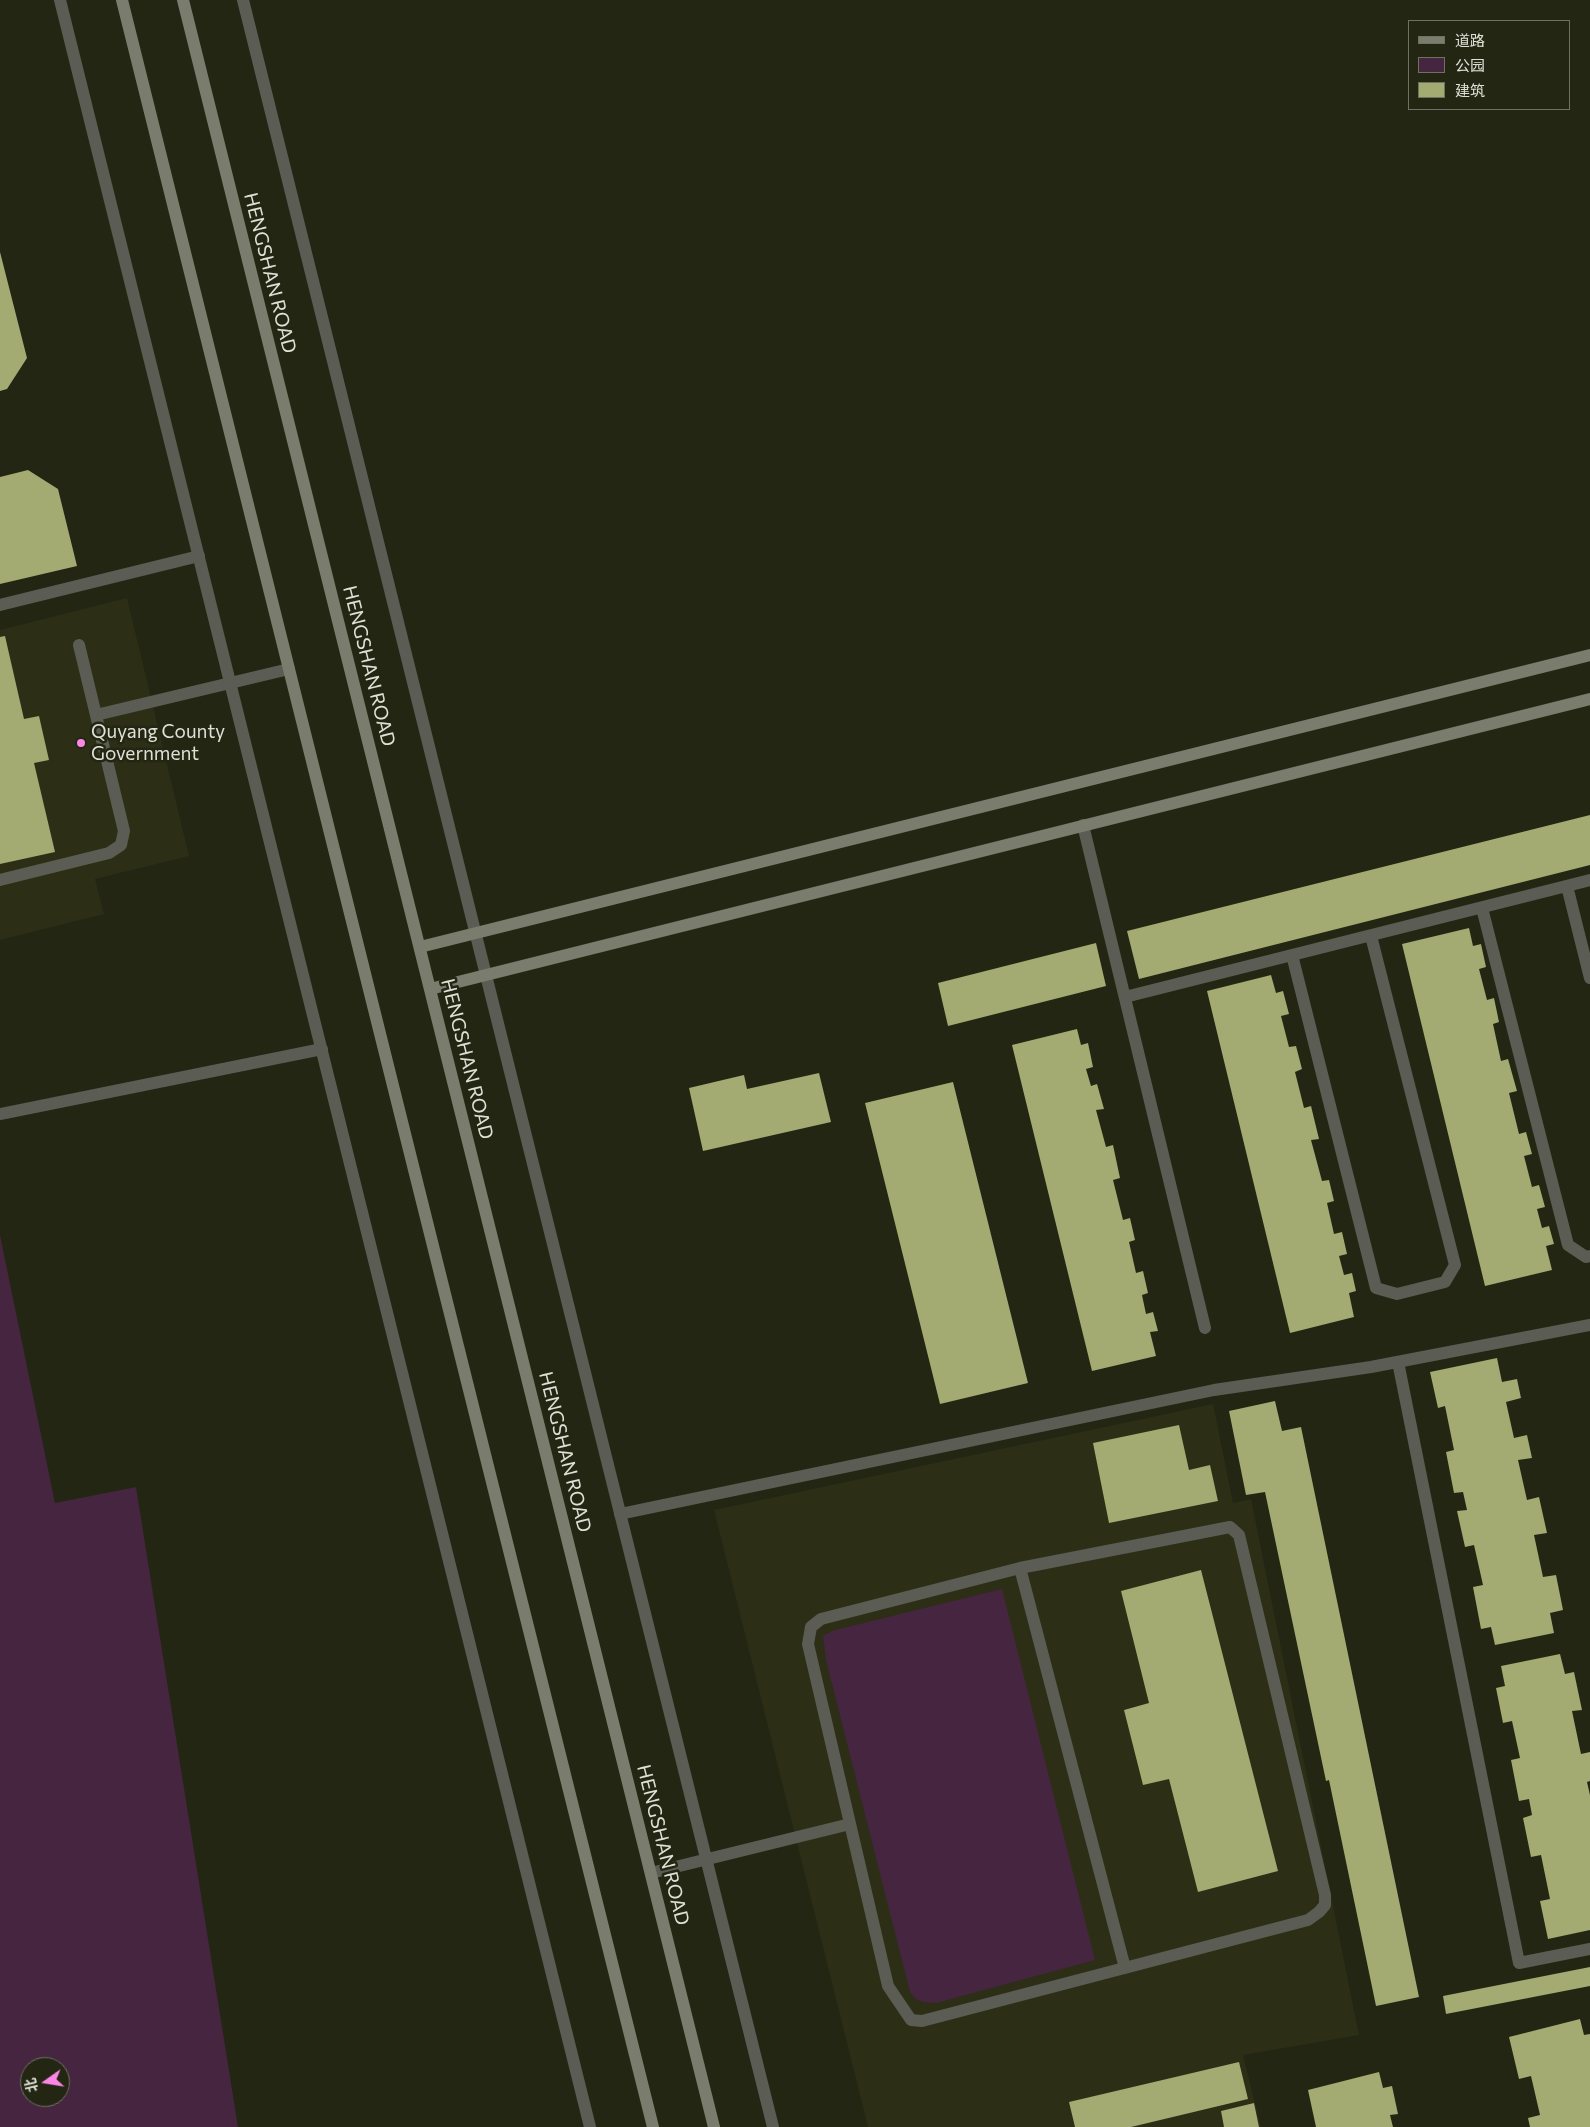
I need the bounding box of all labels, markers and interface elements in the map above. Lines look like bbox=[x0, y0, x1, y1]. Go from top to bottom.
legend bbox=[1408, 20, 1570, 110]
text: 道路 bbox=[1455, 31, 1485, 49]
text: 公园 bbox=[1455, 56, 1485, 74]
text: 建筑 bbox=[1455, 81, 1485, 99]
street label: HENGSHAN ROAD bbox=[239, 190, 301, 356]
street label: HENGSHAN ROAD bbox=[338, 583, 400, 749]
place label: Quyang County Government bbox=[91, 721, 225, 765]
marker: Quyang County Government bbox=[75, 737, 87, 749]
street label: HENGSHAN ROAD bbox=[436, 976, 498, 1142]
street label: HENGSHAN ROAD bbox=[534, 1369, 596, 1535]
street label: HENGSHAN ROAD bbox=[632, 1762, 694, 1928]
north arrow bbox=[20, 2057, 70, 2107]
text: 北 bbox=[21, 2077, 41, 2094]

